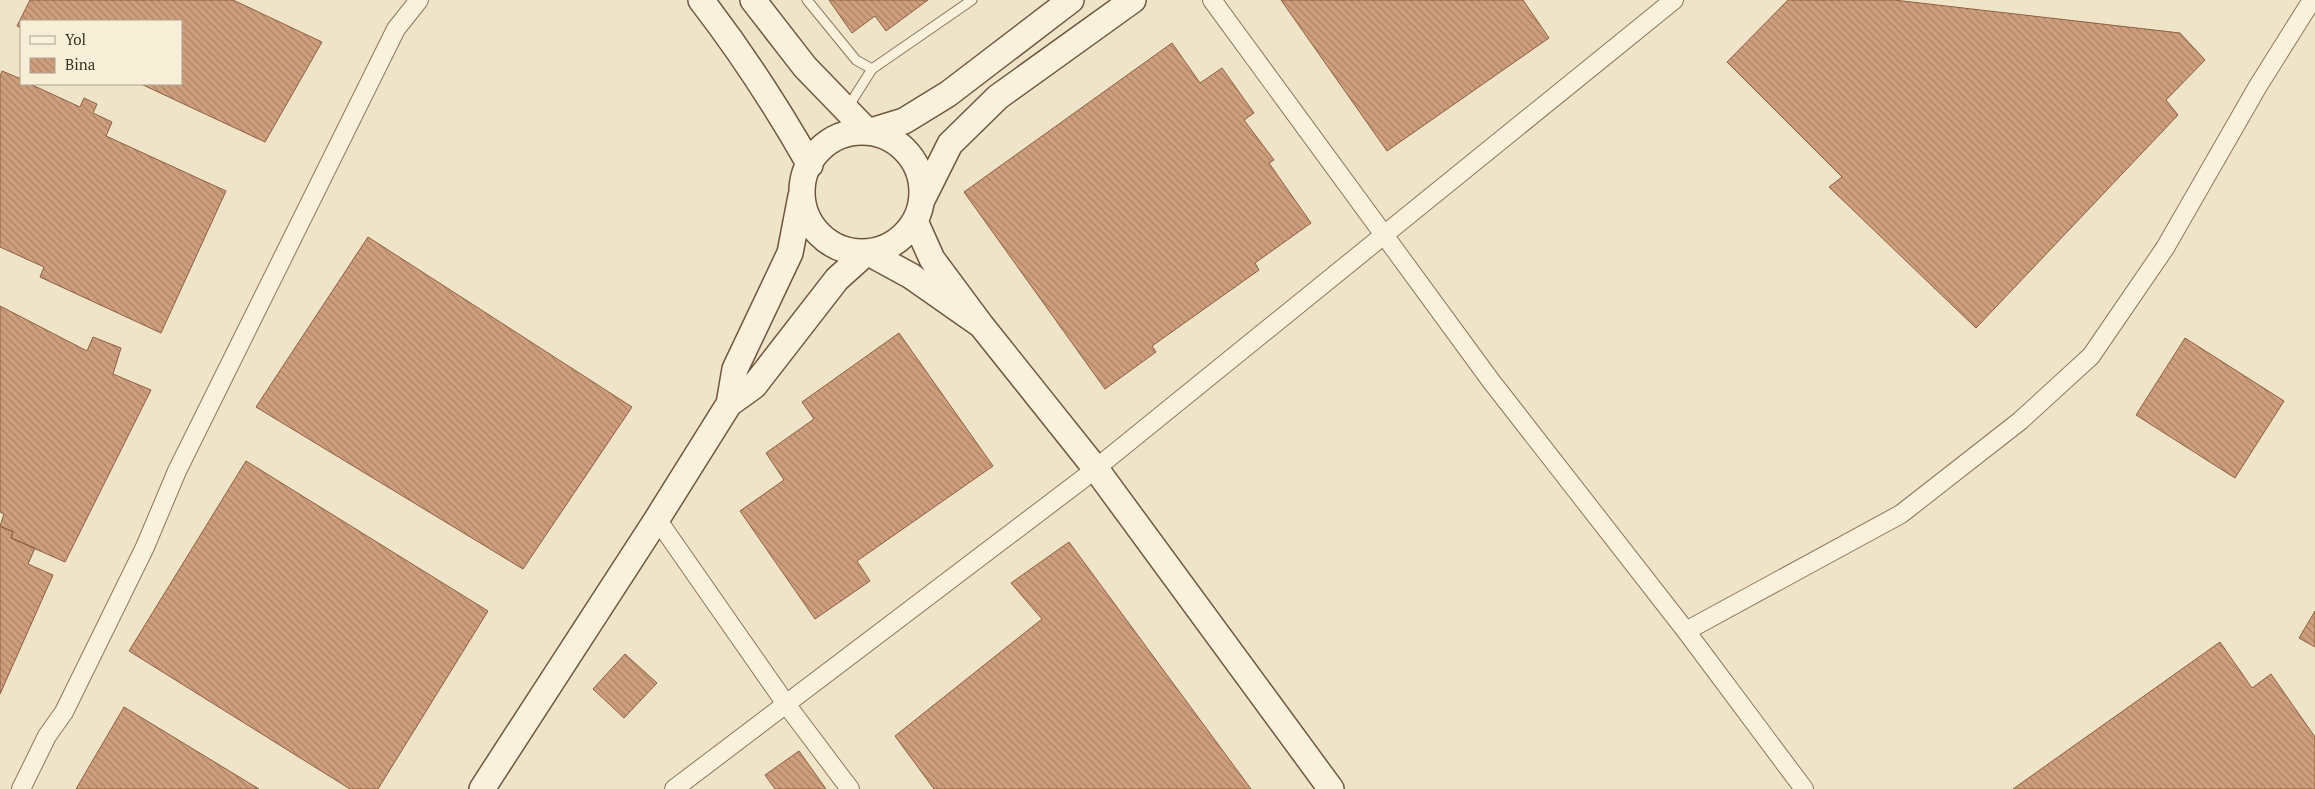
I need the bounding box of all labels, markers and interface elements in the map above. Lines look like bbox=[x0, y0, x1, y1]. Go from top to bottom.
legend bbox=[20, 20, 182, 85]
text: Yol bbox=[65, 29, 86, 49]
text: Bina bbox=[65, 54, 96, 74]

